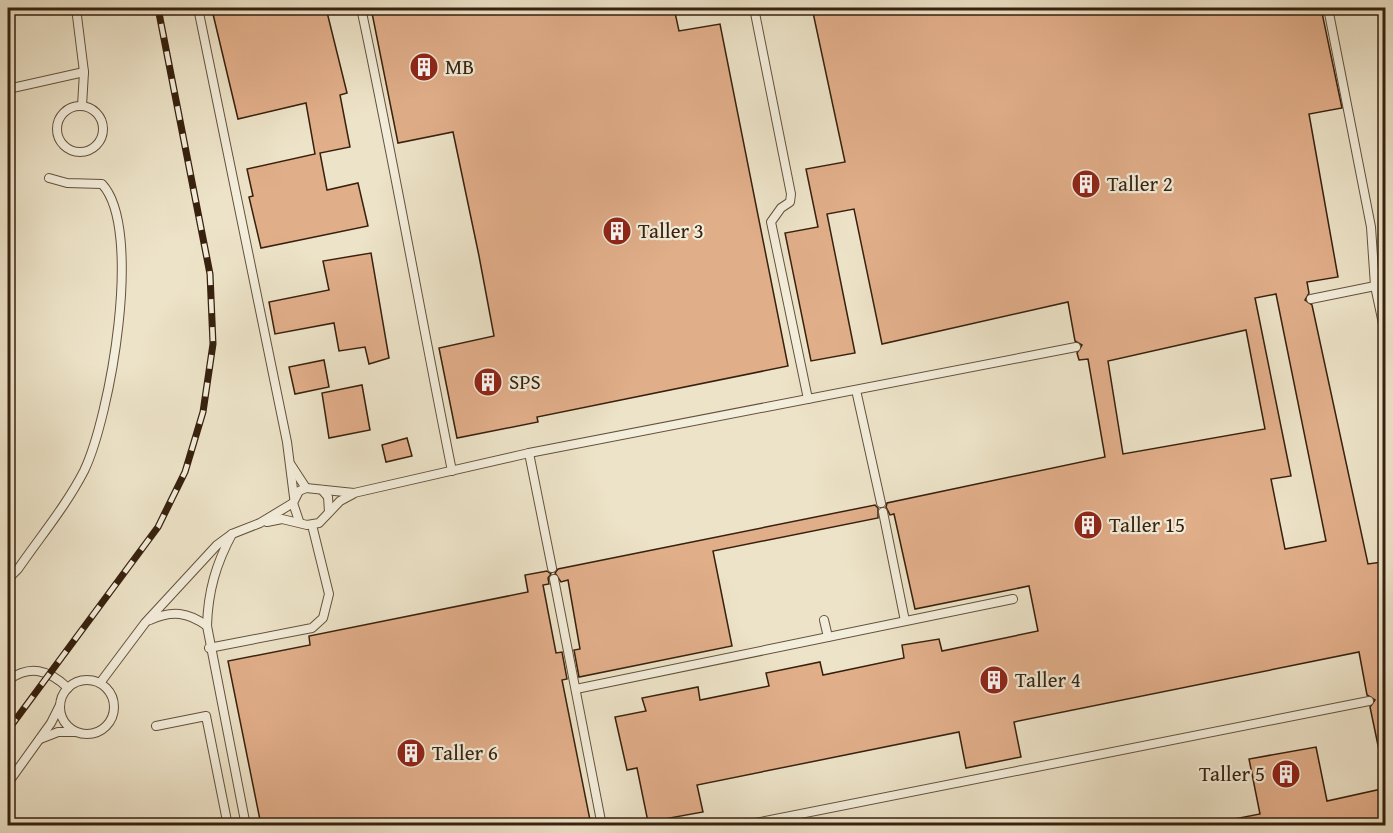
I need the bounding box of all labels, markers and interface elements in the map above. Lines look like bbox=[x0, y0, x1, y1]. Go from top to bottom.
building icon: MB bbox=[408, 51, 440, 83]
place label: MB bbox=[445, 51, 474, 82]
building icon: Taller 2 bbox=[1070, 168, 1102, 200]
place label: Taller 2 bbox=[1107, 168, 1173, 199]
building icon: Taller 3 bbox=[601, 215, 633, 247]
place label: Taller 3 bbox=[638, 215, 704, 246]
building icon: SPS bbox=[472, 366, 504, 398]
place label: SPS bbox=[509, 366, 541, 397]
building icon: Taller 15 bbox=[1072, 509, 1104, 541]
place label: Taller 15 bbox=[1109, 509, 1185, 540]
building icon: Taller 4 bbox=[978, 664, 1010, 696]
place label: Taller 4 bbox=[1015, 664, 1081, 695]
building icon: Taller 6 bbox=[395, 737, 427, 769]
place label: Taller 6 bbox=[432, 737, 498, 768]
place label: Taller 5 bbox=[1199, 758, 1265, 789]
building icon: Taller 5 bbox=[1270, 758, 1302, 790]

